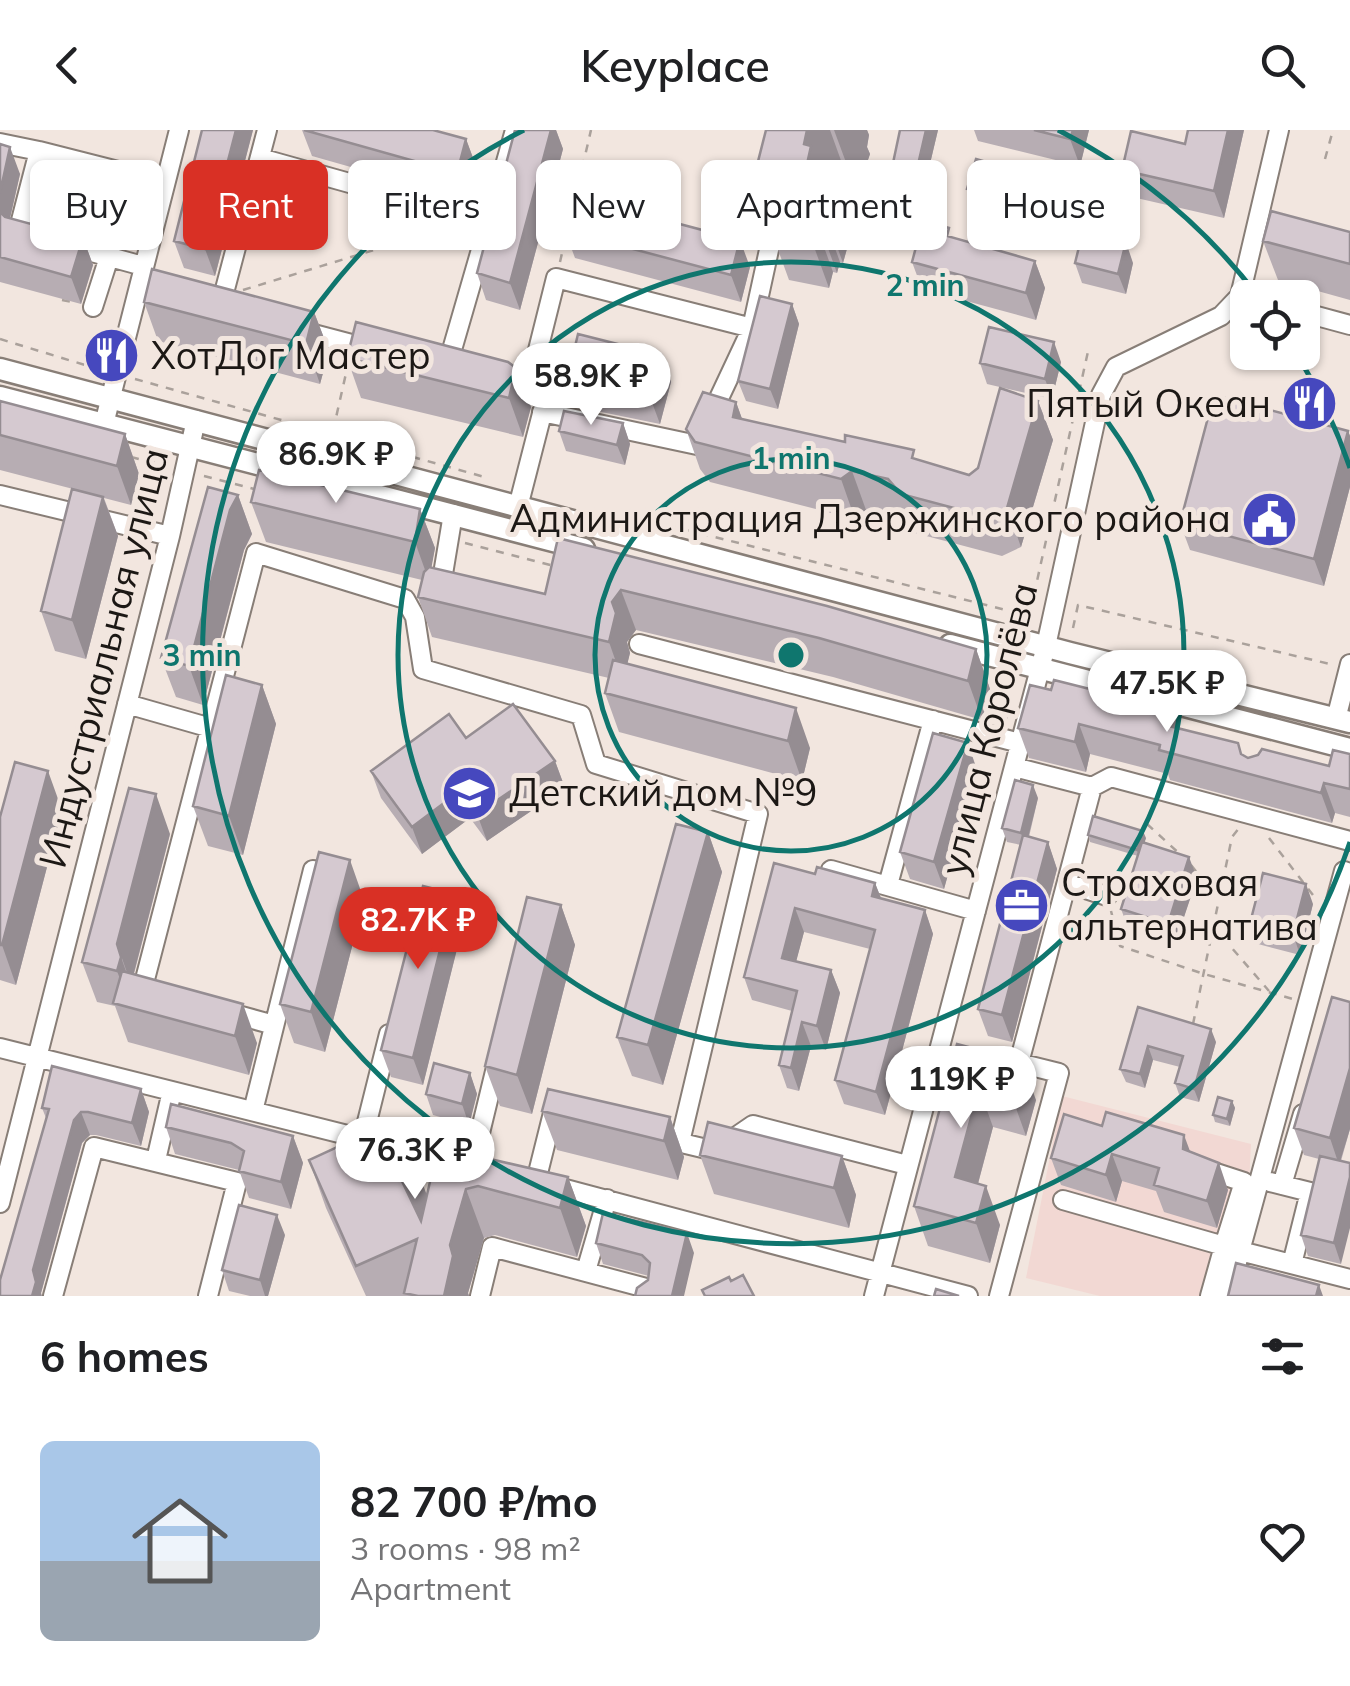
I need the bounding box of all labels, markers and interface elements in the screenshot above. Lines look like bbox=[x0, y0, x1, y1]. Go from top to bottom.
text: Keyplace bbox=[580, 37, 770, 93]
icon: back bbox=[40, 38, 95, 93]
icon: search bbox=[1255, 38, 1310, 93]
chip: Buy bbox=[30, 160, 163, 250]
chip: Rent bbox=[183, 160, 328, 250]
chip: Filters bbox=[348, 160, 516, 250]
chip: New bbox=[536, 160, 681, 250]
chip: Apartment bbox=[701, 160, 947, 250]
chip: House bbox=[967, 160, 1140, 250]
text: 2 min bbox=[885, 266, 965, 304]
map controls bbox=[1230, 280, 1320, 370]
button: locate bbox=[1230, 280, 1320, 370]
restaurant icon: ХотДог Мастер bbox=[82, 326, 142, 386]
place label: ХотДог Мастер bbox=[151, 331, 431, 379]
pin: 58.9K ₽ bbox=[499, 343, 683, 428]
text: 58.9K ₽ bbox=[534, 355, 648, 395]
restaurant icon: Пятый Океан bbox=[1280, 374, 1340, 434]
place label: Пятый Океан bbox=[1026, 379, 1271, 427]
pin: 86.9K ₽ bbox=[244, 421, 428, 506]
text: 86.9K ₽ bbox=[279, 433, 393, 473]
text: 1 min bbox=[751, 439, 831, 477]
street label: Индустриальная улица bbox=[28, 443, 178, 872]
public building icon: Администрация Дзержинского района bbox=[1240, 489, 1300, 549]
place label: Администрация Дзержинского района bbox=[509, 494, 1231, 542]
street label: улица Королёва bbox=[928, 577, 1048, 880]
text: 3 min bbox=[162, 636, 242, 674]
centre of rings bbox=[773, 637, 809, 673]
pin: 47.5K ₽ bbox=[1075, 650, 1259, 735]
text: 47.5K ₽ bbox=[1110, 662, 1224, 702]
school or university icon: Детский дом №9 bbox=[440, 763, 500, 823]
place label: Детский дом №9 bbox=[509, 768, 817, 816]
place label: Страховая альтернатива bbox=[1061, 858, 1318, 950]
office icon: Страховая альтернатива bbox=[992, 875, 1052, 935]
pin: 82.7K ₽ bbox=[326, 887, 510, 972]
text: 82.7K ₽ bbox=[361, 899, 475, 939]
pin: 119K ₽ bbox=[880, 1046, 1042, 1131]
text: 119K ₽ bbox=[908, 1058, 1014, 1098]
pin: 76.3K ₽ bbox=[323, 1117, 507, 1202]
text: 76.3K ₽ bbox=[358, 1129, 472, 1169]
icon: filters bbox=[1255, 1329, 1310, 1384]
text: 6 homes bbox=[40, 1330, 209, 1383]
text: 82 700 ₽/mo bbox=[350, 1475, 598, 1528]
icon: home bbox=[120, 1481, 240, 1601]
icon: heart bbox=[1255, 1514, 1310, 1569]
text: 3 rooms · 98 m² bbox=[350, 1528, 581, 1568]
text: Apartment bbox=[350, 1568, 511, 1608]

